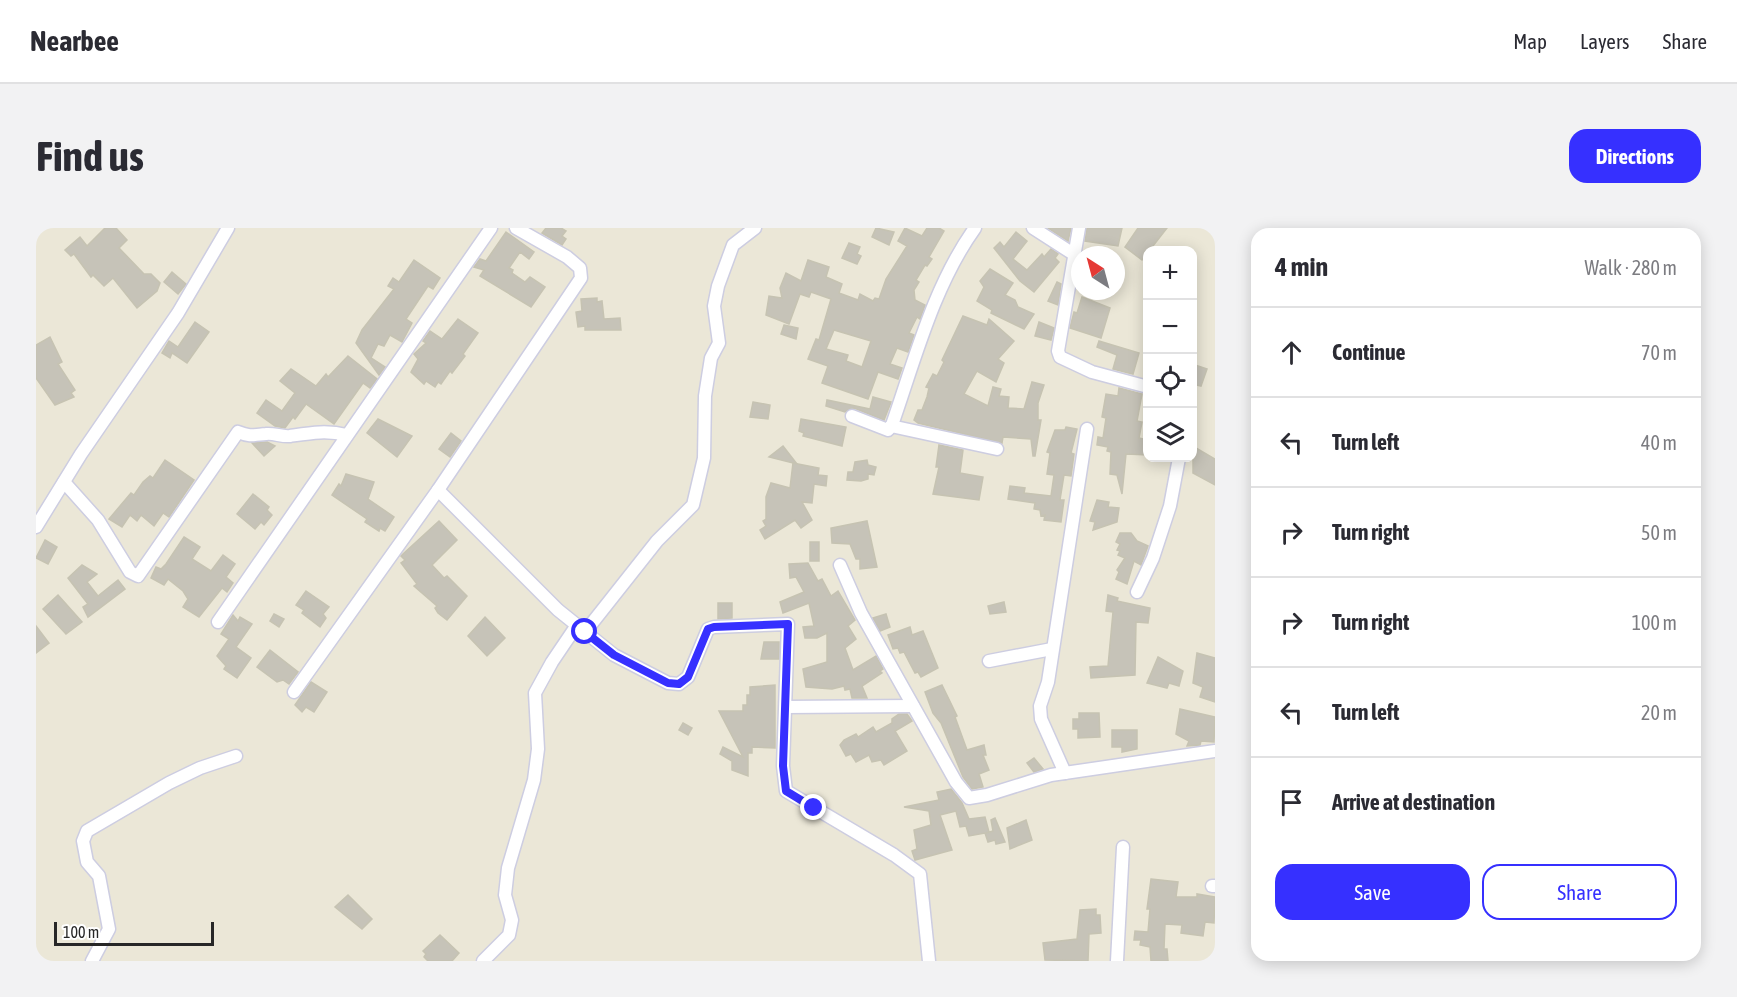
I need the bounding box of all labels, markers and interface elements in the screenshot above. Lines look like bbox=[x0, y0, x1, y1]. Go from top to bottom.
text: Nearbee bbox=[30, 25, 119, 57]
text: Map bbox=[1513, 29, 1547, 53]
text: Layers bbox=[1580, 29, 1630, 53]
text: Share bbox=[1663, 29, 1707, 53]
button: Directions bbox=[1569, 129, 1701, 183]
text: Find us bbox=[36, 132, 144, 180]
north arrow bbox=[1071, 246, 1125, 300]
map controls bbox=[1143, 246, 1197, 462]
button: + bbox=[1143, 246, 1197, 300]
text: 4 min bbox=[1275, 252, 1328, 282]
text: Walk · 280 m bbox=[1585, 256, 1677, 279]
button: − bbox=[1143, 300, 1197, 354]
icon: ahead bbox=[1275, 336, 1308, 369]
text: Continue bbox=[1332, 339, 1406, 365]
text: 70 m bbox=[1641, 341, 1677, 364]
button: locate bbox=[1143, 354, 1197, 408]
button: layers bbox=[1143, 408, 1197, 462]
icon: left bbox=[1275, 426, 1308, 459]
text: Turn left bbox=[1332, 429, 1399, 455]
text: 40 m bbox=[1641, 431, 1677, 454]
icon: right bbox=[1275, 516, 1308, 549]
text: Turn right bbox=[1332, 519, 1409, 545]
text: 50 m bbox=[1641, 521, 1677, 544]
icon: right bbox=[1275, 606, 1308, 639]
text: Turn right bbox=[1332, 609, 1409, 635]
text: 100 m bbox=[1632, 611, 1677, 634]
route start bbox=[571, 618, 597, 644]
icon: left bbox=[1275, 696, 1308, 729]
text: Turn left bbox=[1332, 699, 1399, 725]
text: 20 m bbox=[1641, 701, 1677, 724]
icon: arrive bbox=[1275, 786, 1308, 819]
text: Arrive at destination bbox=[1332, 789, 1495, 815]
route end bbox=[800, 794, 826, 820]
button: Save bbox=[1275, 864, 1470, 920]
button: Share bbox=[1482, 864, 1677, 920]
scale bar bbox=[54, 919, 214, 946]
text: 100 m bbox=[63, 923, 99, 941]

